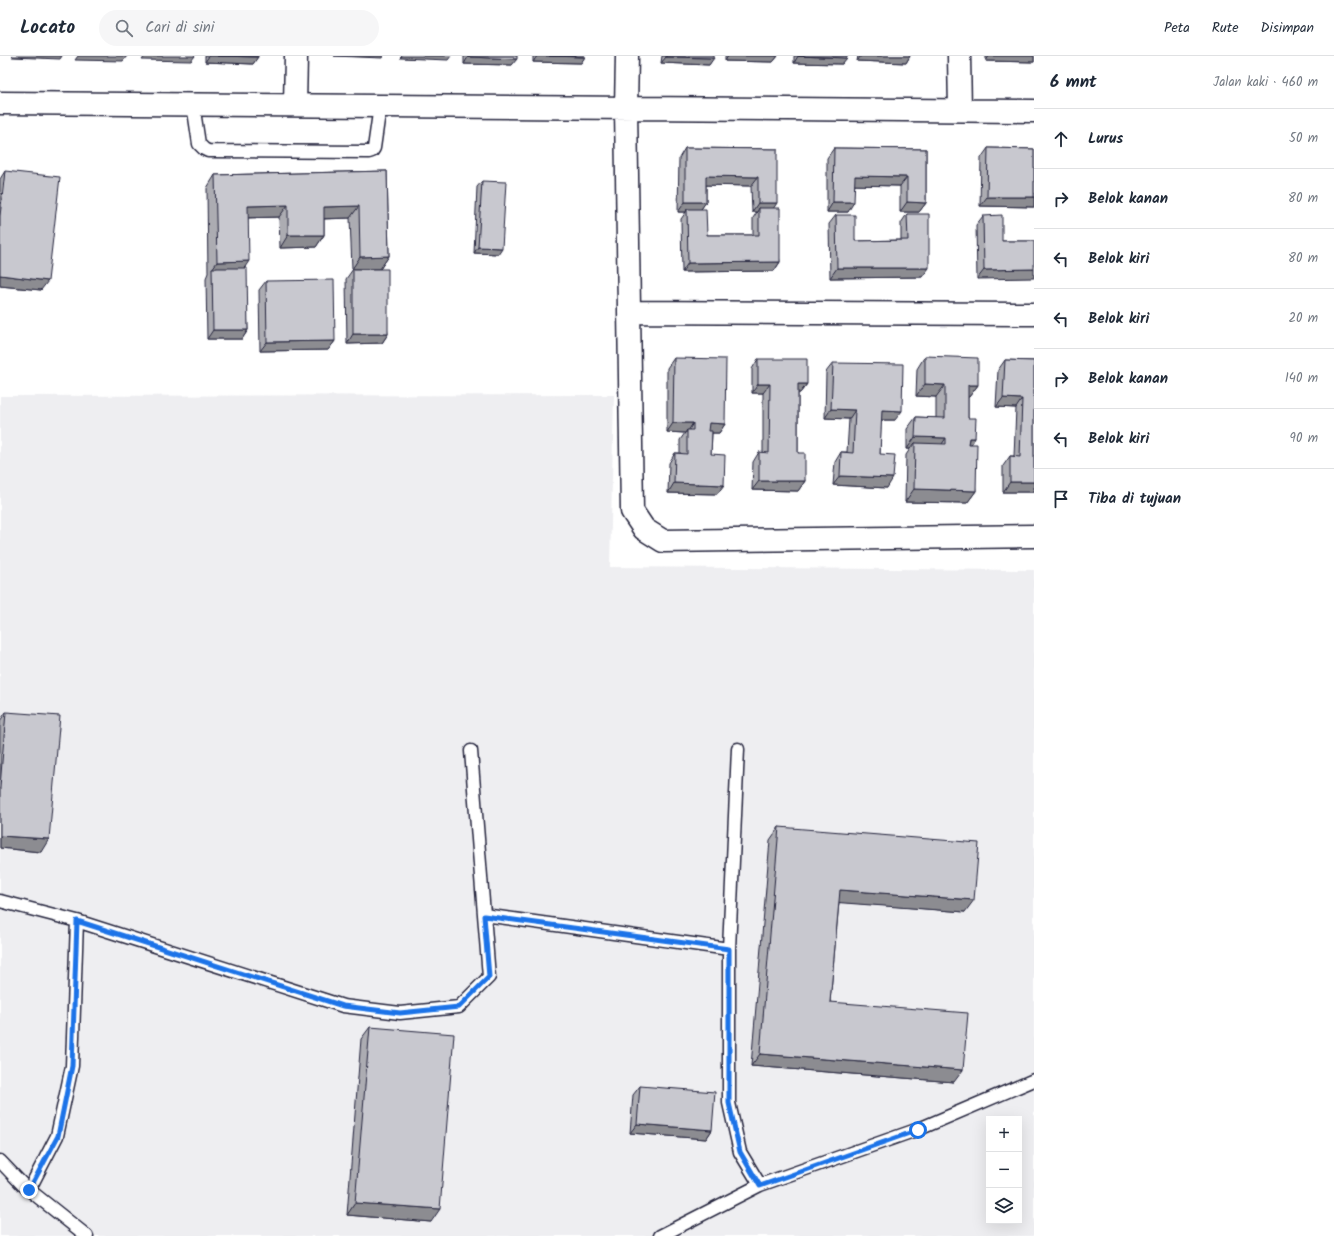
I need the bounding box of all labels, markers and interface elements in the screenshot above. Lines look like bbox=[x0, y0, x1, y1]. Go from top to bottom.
search box bbox=[99, 10, 379, 46]
text: Locato bbox=[20, 13, 75, 43]
text: Cari di sini bbox=[145, 16, 214, 40]
icon: search bbox=[113, 17, 135, 39]
text: Peta bbox=[1164, 17, 1190, 39]
text: Rute bbox=[1212, 17, 1238, 39]
text: Disimpan bbox=[1260, 17, 1314, 39]
text: 6 mnt bbox=[1050, 69, 1097, 96]
text: Jalan kaki · 460 m bbox=[1213, 72, 1318, 93]
text: Lurus bbox=[1088, 127, 1123, 151]
icon: ahead bbox=[1050, 128, 1072, 150]
text: 50 m bbox=[1289, 128, 1318, 149]
text: Belok kanan bbox=[1088, 187, 1168, 211]
icon: right bbox=[1050, 188, 1072, 210]
text: 80 m bbox=[1288, 188, 1318, 209]
text: Belok kiri bbox=[1088, 247, 1149, 271]
icon: left bbox=[1050, 248, 1072, 270]
text: 80 m bbox=[1288, 248, 1318, 269]
text: Belok kiri bbox=[1088, 307, 1149, 331]
icon: left bbox=[1050, 308, 1072, 330]
text: 20 m bbox=[1288, 308, 1318, 329]
text: Belok kanan bbox=[1088, 367, 1168, 391]
icon: right bbox=[1050, 368, 1072, 390]
text: 140 m bbox=[1285, 368, 1318, 389]
text: Belok kiri bbox=[1088, 427, 1149, 451]
icon: left bbox=[1050, 428, 1072, 450]
text: 90 m bbox=[1290, 428, 1318, 449]
text: Tiba di tujuan bbox=[1088, 487, 1181, 511]
icon: arrive bbox=[1050, 488, 1072, 510]
map controls bbox=[986, 1116, 1022, 1224]
button: + bbox=[986, 1116, 1022, 1152]
route start bbox=[909, 1121, 927, 1139]
button: − bbox=[986, 1152, 1022, 1188]
route end bbox=[20, 1181, 38, 1199]
button: layers bbox=[986, 1188, 1022, 1224]

